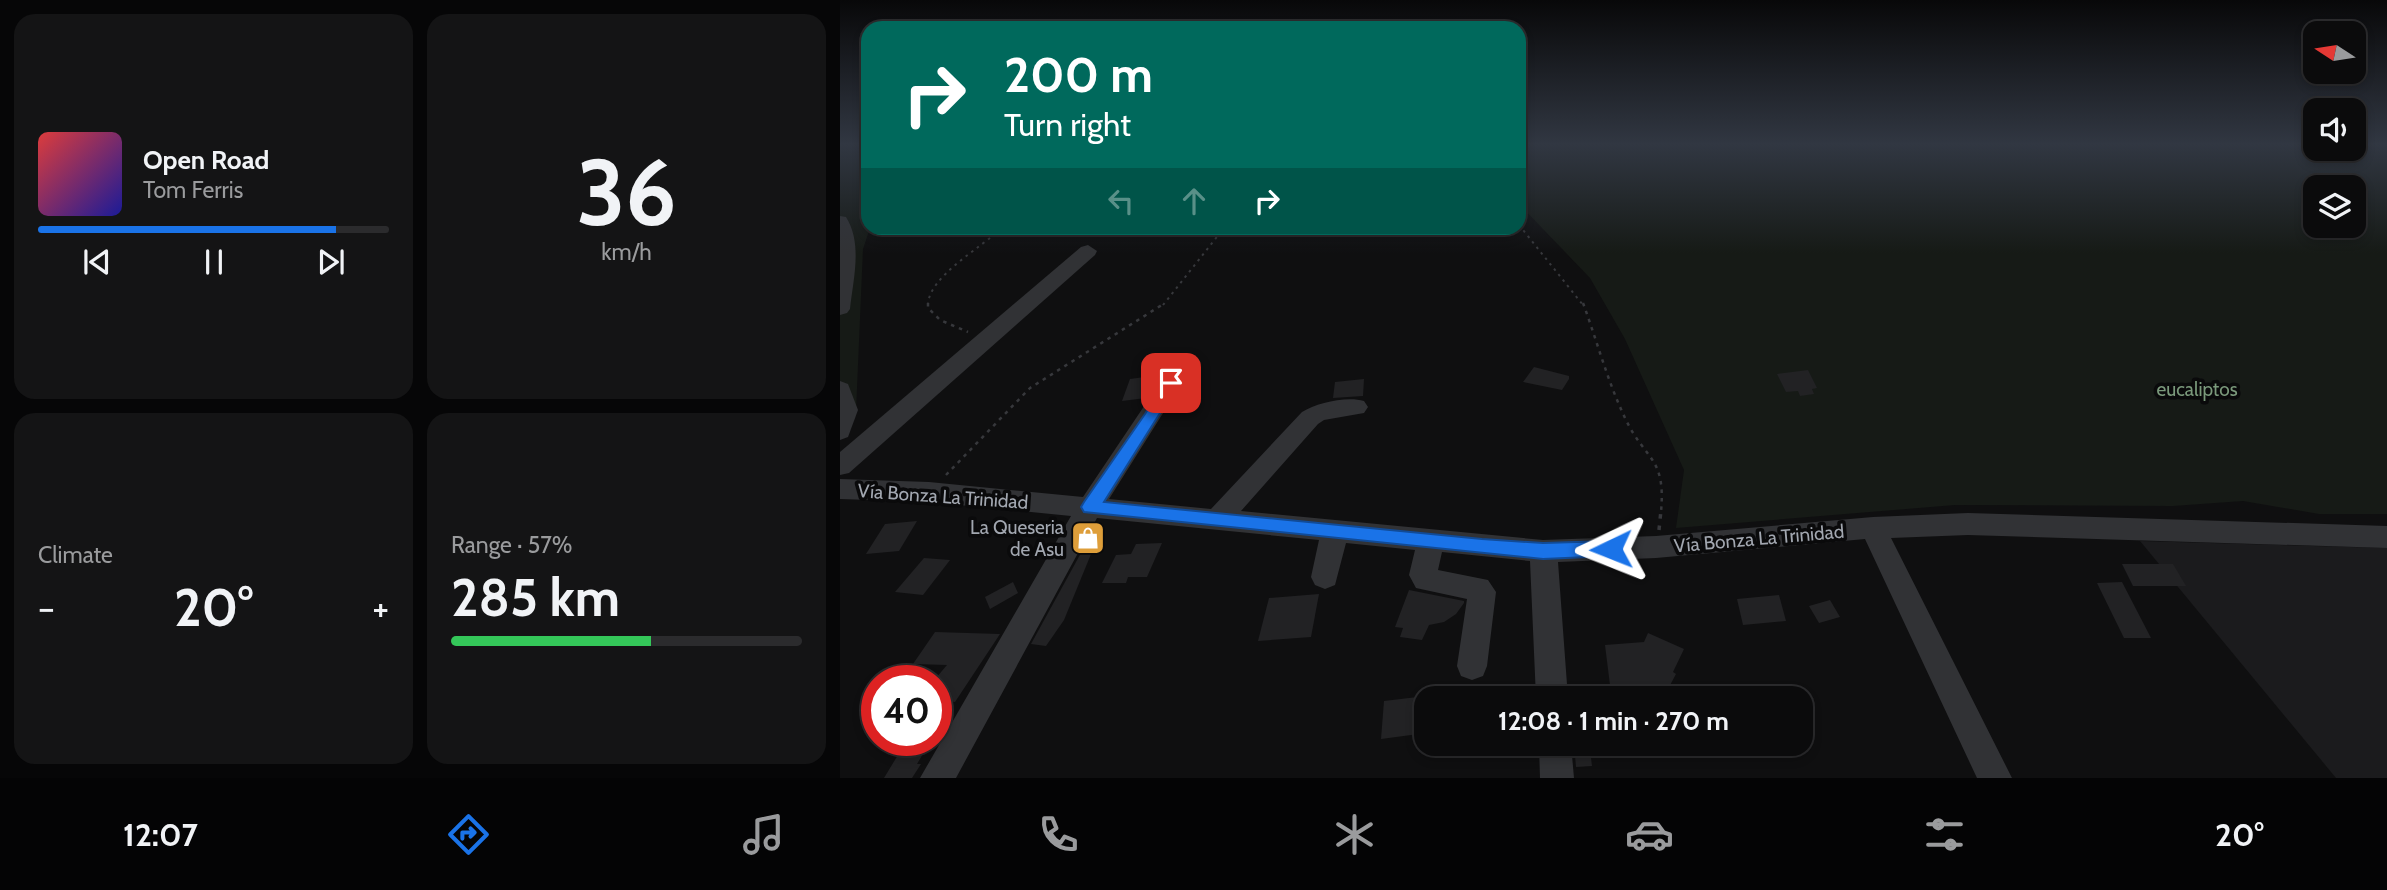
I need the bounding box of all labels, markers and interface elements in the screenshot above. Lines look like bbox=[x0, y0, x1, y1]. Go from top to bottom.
north arrow bbox=[2303, 21, 2366, 84]
map controls bbox=[2303, 21, 2366, 238]
text: 200 m bbox=[1004, 45, 1153, 104]
icon: right bbox=[889, 49, 980, 140]
button: sound bbox=[2303, 98, 2366, 161]
text: Turn right bbox=[1004, 105, 1131, 144]
text: 36 bbox=[576, 137, 677, 248]
text: Open Road bbox=[143, 144, 269, 176]
button: layers bbox=[2303, 175, 2366, 238]
text: Tom Ferris bbox=[143, 176, 243, 204]
icon: left bbox=[1102, 182, 1140, 220]
icon: ahead bbox=[1175, 182, 1213, 220]
icon: right bbox=[1248, 182, 1286, 220]
text: km/h bbox=[601, 238, 652, 266]
icon: previous bbox=[78, 243, 116, 281]
icon: pause bbox=[195, 243, 233, 281]
icon: next bbox=[312, 243, 350, 281]
pin bbox=[1141, 353, 1201, 413]
icon: arrive bbox=[1152, 364, 1190, 402]
park label: eucaliptos bbox=[2156, 378, 2238, 401]
street label: Vía Bonza La Trinidad bbox=[857, 479, 1029, 514]
position arrow bbox=[1574, 512, 1648, 586]
place label: La Queseria de Asu bbox=[970, 516, 1064, 561]
shop icon: La Queseria de Asu bbox=[1069, 519, 1107, 557]
street label: Vía Bonza La Trinidad bbox=[1673, 520, 1845, 557]
text: Range · 57% bbox=[451, 531, 572, 559]
text: Climate bbox=[38, 541, 113, 569]
text: 285 km bbox=[451, 566, 620, 629]
text: 20° bbox=[174, 576, 253, 639]
text: − bbox=[38, 584, 55, 631]
text: + bbox=[372, 584, 389, 631]
speed limit sign: 40 bbox=[861, 665, 952, 756]
text: 12:08 · 1 min · 270 m bbox=[1498, 705, 1729, 737]
icon: directions bbox=[444, 810, 493, 859]
icon: music bbox=[739, 810, 788, 859]
icon: phone bbox=[1034, 810, 1083, 859]
icon: climate bbox=[1330, 810, 1379, 859]
icon: car bbox=[1625, 810, 1674, 859]
icon: filters bbox=[1920, 810, 1969, 859]
text: 12:07 bbox=[123, 815, 198, 854]
text: 20° bbox=[2215, 815, 2264, 854]

